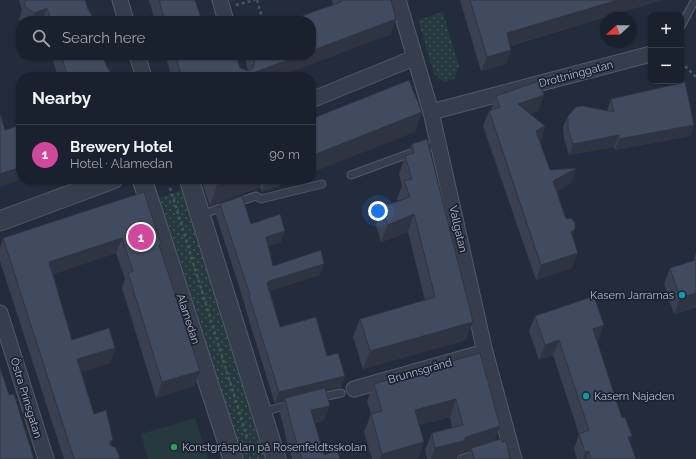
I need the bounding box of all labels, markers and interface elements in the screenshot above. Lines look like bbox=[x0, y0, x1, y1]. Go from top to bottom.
north arrow bbox=[600, 12, 636, 48]
map controls bbox=[648, 12, 684, 84]
button: + bbox=[648, 12, 684, 48]
search box bbox=[16, 16, 316, 60]
icon: search bbox=[30, 27, 52, 49]
text: Search here bbox=[62, 29, 145, 47]
button: − bbox=[648, 48, 684, 84]
street label: Drottninggatan bbox=[537, 58, 615, 90]
text: Nearby bbox=[32, 88, 91, 108]
text: Brewery Hotel bbox=[70, 138, 173, 156]
text: 1 bbox=[42, 147, 48, 162]
text: 90 m bbox=[269, 147, 300, 162]
text: Hotel · Alamedan bbox=[70, 156, 173, 171]
your location bbox=[368, 201, 388, 221]
street label: Vallgatan bbox=[446, 204, 470, 254]
pin: 1 bbox=[128, 222, 154, 252]
place label: Kasern Jarramas bbox=[590, 289, 674, 302]
marker: Kasern Jarramas bbox=[677, 290, 687, 300]
street label: Alamedan bbox=[174, 292, 202, 346]
street label: Östra Prinsgatan bbox=[8, 356, 44, 440]
street label: Brunnsgränd bbox=[387, 356, 454, 386]
place label: Kasern Najaden bbox=[594, 390, 675, 403]
marker: Kasern Najaden bbox=[581, 391, 591, 401]
place label: Konstgräsplan på Rosenfeldtsskolan bbox=[182, 441, 366, 454]
marker: Konstgräsplan på Rosenfeldtsskolan bbox=[169, 442, 179, 452]

